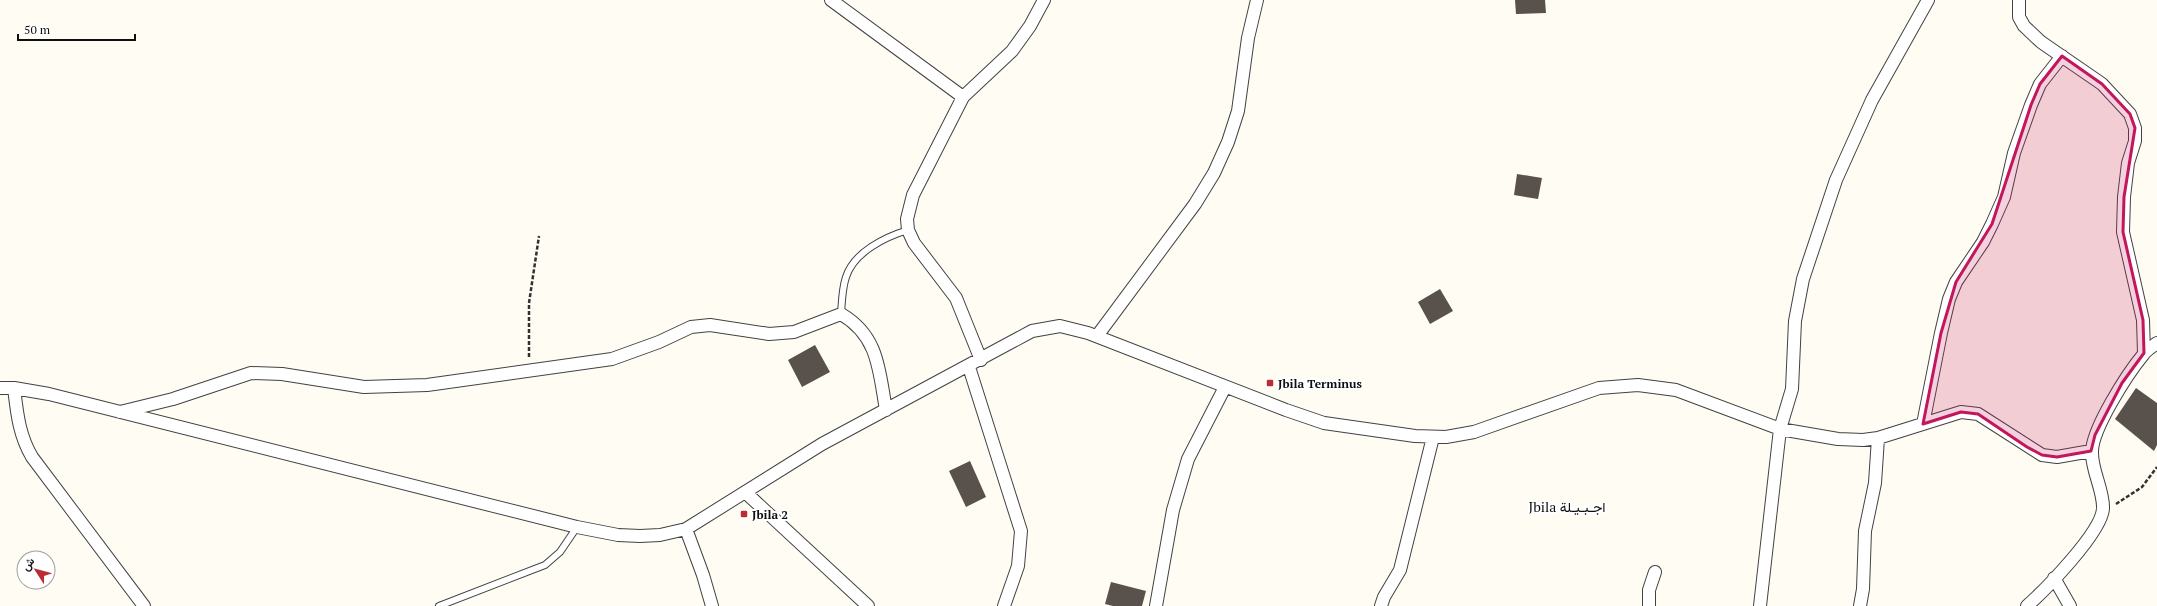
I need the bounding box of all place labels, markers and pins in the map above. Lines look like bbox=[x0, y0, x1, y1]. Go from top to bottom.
place label: Jbila Terminus bbox=[1278, 376, 1363, 391]
marker: Jbila Terminus bbox=[1265, 378, 1275, 388]
place label: Jbila 2 bbox=[752, 507, 788, 522]
marker: Jbila 2 bbox=[739, 509, 749, 519]

